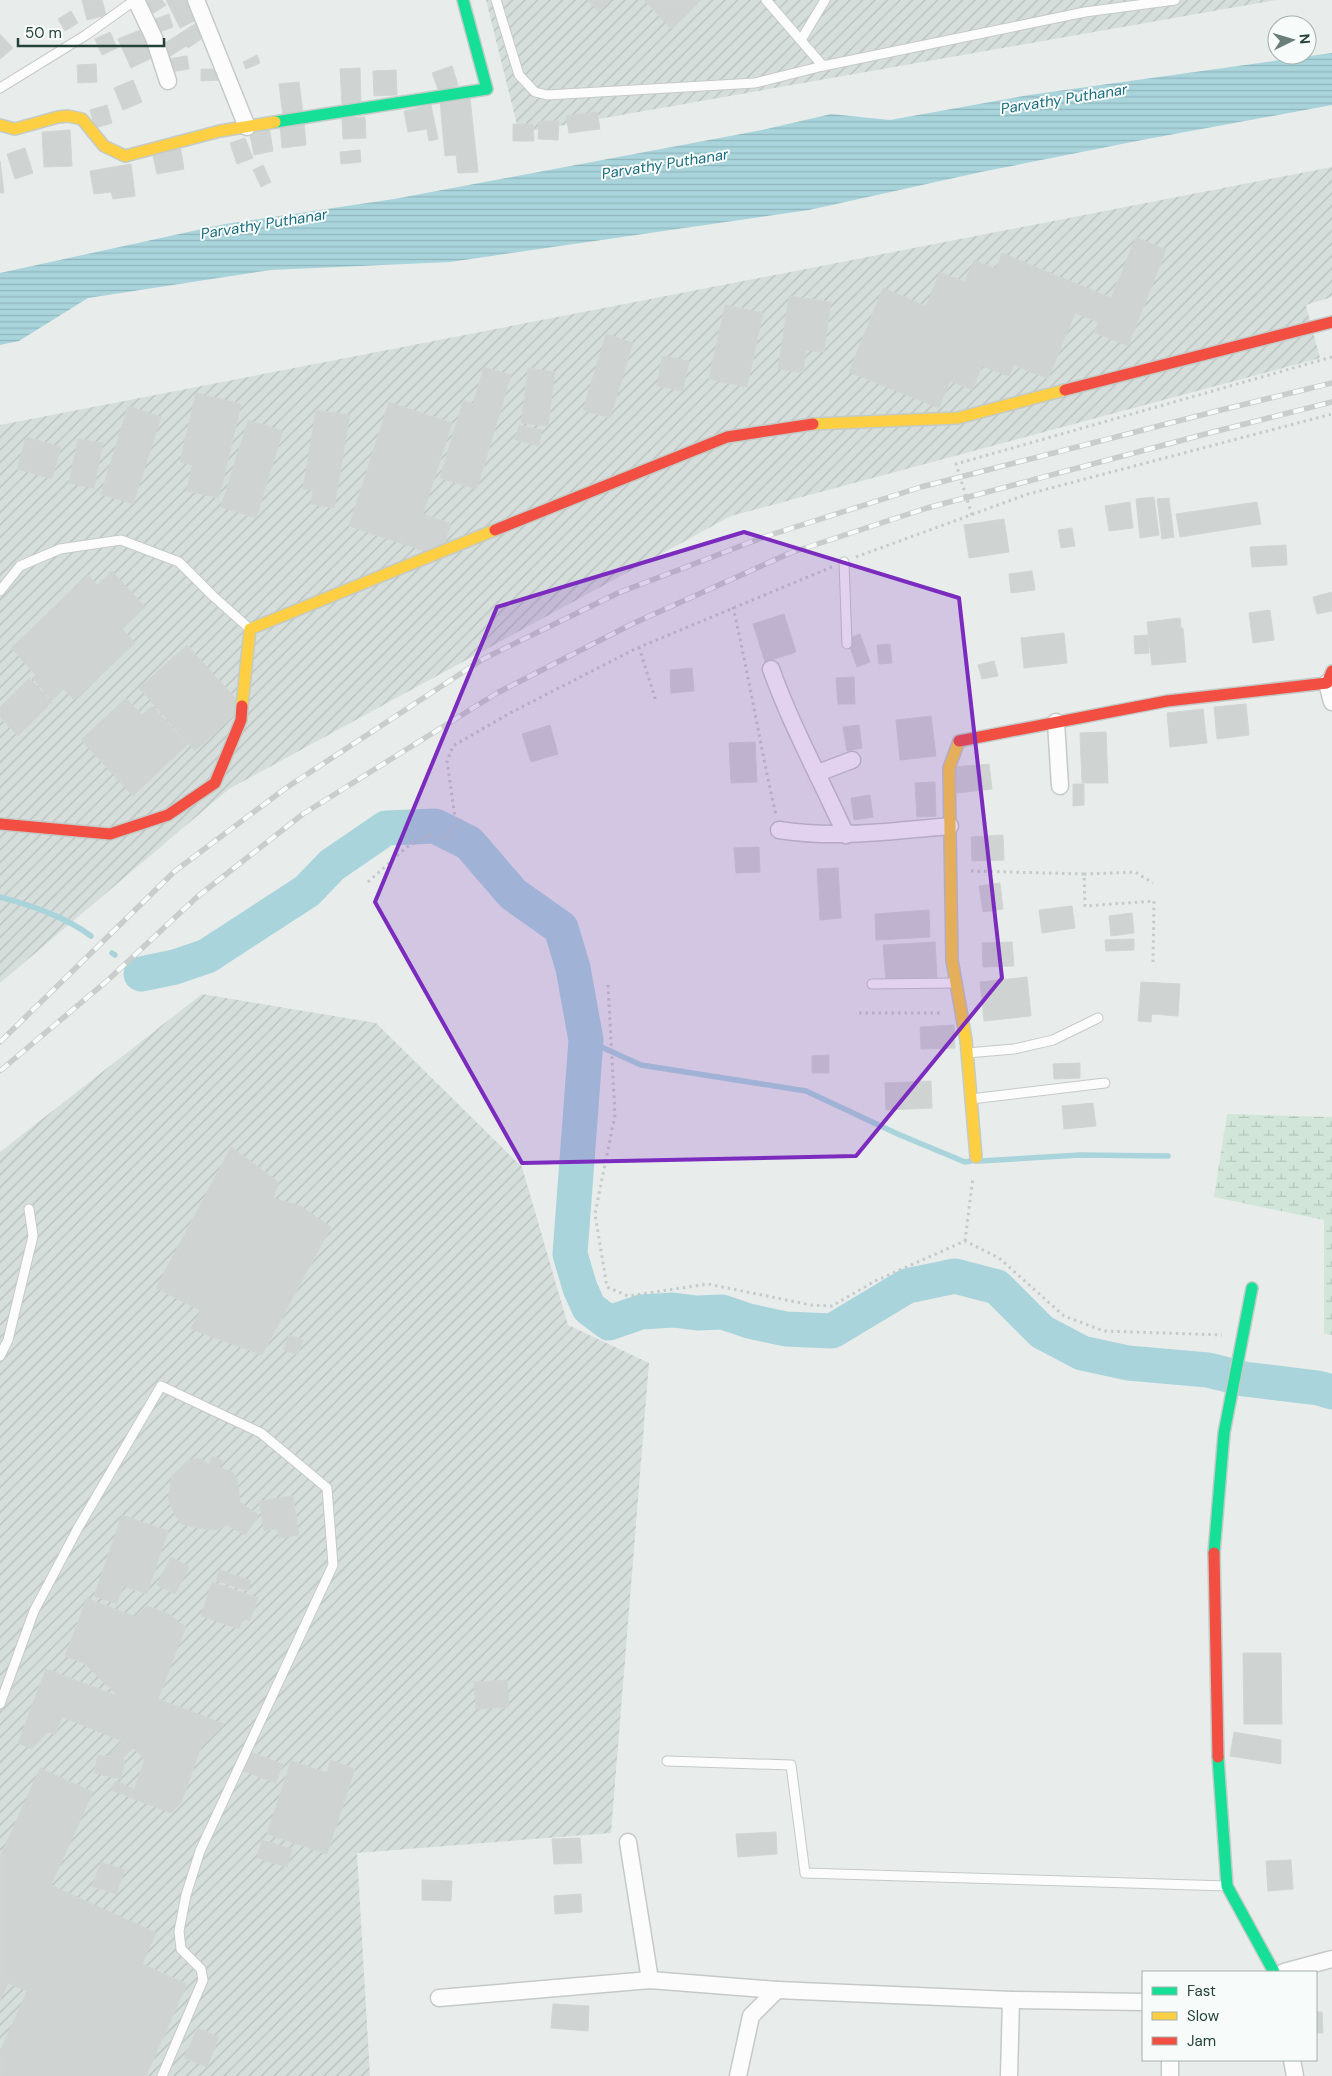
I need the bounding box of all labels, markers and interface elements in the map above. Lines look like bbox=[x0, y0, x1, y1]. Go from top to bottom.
scale bar bbox=[18, 15, 164, 47]
north arrow bbox=[1267, 15, 1317, 65]
text: 50 m bbox=[25, 23, 62, 43]
text: N bbox=[1296, 33, 1314, 45]
water label: Parvathy Puthanar bbox=[999, 79, 1129, 119]
water label: Parvathy Puthanar bbox=[600, 144, 730, 184]
water label: Parvathy Puthanar bbox=[199, 204, 329, 244]
legend bbox=[1142, 1971, 1317, 2061]
text: Fast bbox=[1187, 1981, 1216, 2001]
text: Slow bbox=[1187, 2006, 1220, 2026]
text: Jam bbox=[1187, 2031, 1216, 2051]

